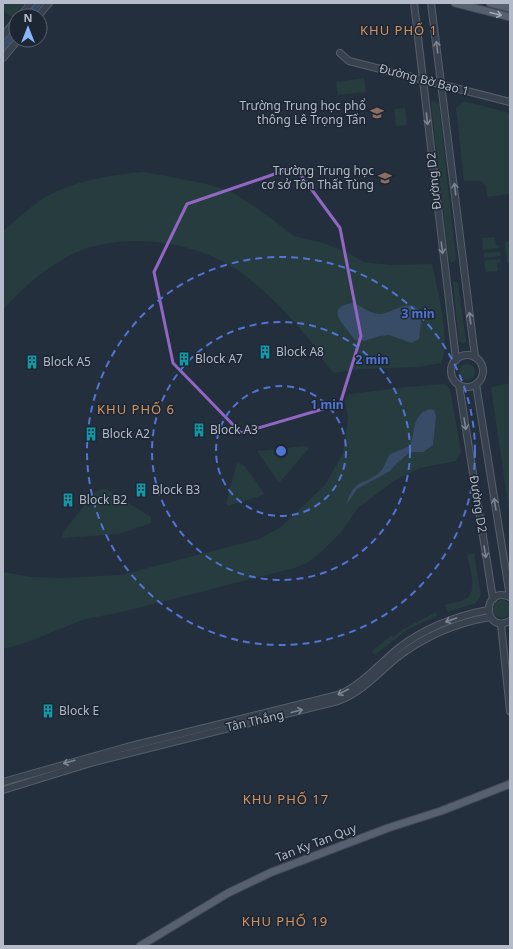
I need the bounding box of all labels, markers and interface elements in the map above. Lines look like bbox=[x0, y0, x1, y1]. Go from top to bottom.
north arrow bbox=[8, 8, 48, 48]
text: N bbox=[24, 10, 32, 25]
one-way arrow bbox=[489, 11, 502, 18]
district label: KHU PHỐ 1 bbox=[360, 21, 438, 39]
one-way arrow bbox=[433, 41, 441, 54]
street label: Đường Bờ Bao 1 bbox=[377, 59, 471, 100]
place label: Trường Trung học phổ thông Lê Trọng Tấn bbox=[240, 97, 366, 128]
school or university icon: Trường Trung học phổ thông Lê Trọng Tấn bbox=[369, 105, 385, 121]
one-way arrow bbox=[424, 112, 431, 125]
street label: Đường D2 bbox=[422, 151, 445, 211]
place label: Trường Trung học cơ sở Tôn Thất Tùng bbox=[261, 162, 374, 193]
school or university icon: Trường Trung học cơ sở Tôn Thất Tùng bbox=[377, 170, 393, 186]
one-way arrow bbox=[451, 183, 459, 196]
one-way arrow bbox=[438, 241, 446, 254]
text: 3 min bbox=[401, 305, 435, 322]
one-way arrow bbox=[466, 312, 474, 325]
place label: Block A8 bbox=[276, 343, 324, 360]
building icon: Block A8 bbox=[257, 344, 273, 360]
place label: Block A7 bbox=[195, 350, 243, 367]
building icon: Block A7 bbox=[176, 351, 192, 367]
text: 2 min bbox=[355, 351, 389, 368]
place label: Block A5 bbox=[43, 353, 91, 370]
building icon: Block A5 bbox=[24, 354, 40, 370]
text: 1 min bbox=[310, 396, 344, 413]
district label: KHU PHỐ 6 bbox=[97, 400, 175, 418]
one-way arrow bbox=[461, 417, 469, 430]
place label: Block A3 bbox=[210, 421, 258, 438]
building icon: Block A3 bbox=[191, 422, 207, 438]
place label: Block A2 bbox=[102, 425, 150, 442]
building icon: Block A2 bbox=[83, 426, 99, 442]
centre of rings bbox=[274, 444, 288, 458]
street label: Đường D2 bbox=[466, 474, 491, 534]
place label: Block B3 bbox=[152, 481, 200, 498]
building icon: Block B3 bbox=[133, 482, 149, 498]
place label: Block B2 bbox=[79, 491, 127, 508]
building icon: Block B2 bbox=[60, 492, 76, 508]
one-way arrow bbox=[491, 497, 499, 510]
one-way arrow bbox=[481, 545, 489, 558]
one-way arrow bbox=[444, 617, 457, 624]
one-way arrow bbox=[338, 688, 350, 696]
place label: Block E bbox=[59, 702, 99, 719]
building icon: Block E bbox=[40, 703, 56, 719]
street label: Tân Thắng bbox=[224, 706, 285, 735]
one-way arrow bbox=[291, 707, 304, 714]
one-way arrow bbox=[62, 759, 75, 767]
district label: KHU PHỐ 17 bbox=[243, 790, 329, 808]
street label: Tan Ky Tan Quy bbox=[273, 819, 360, 866]
district label: KHU PHỐ 19 bbox=[242, 912, 328, 930]

